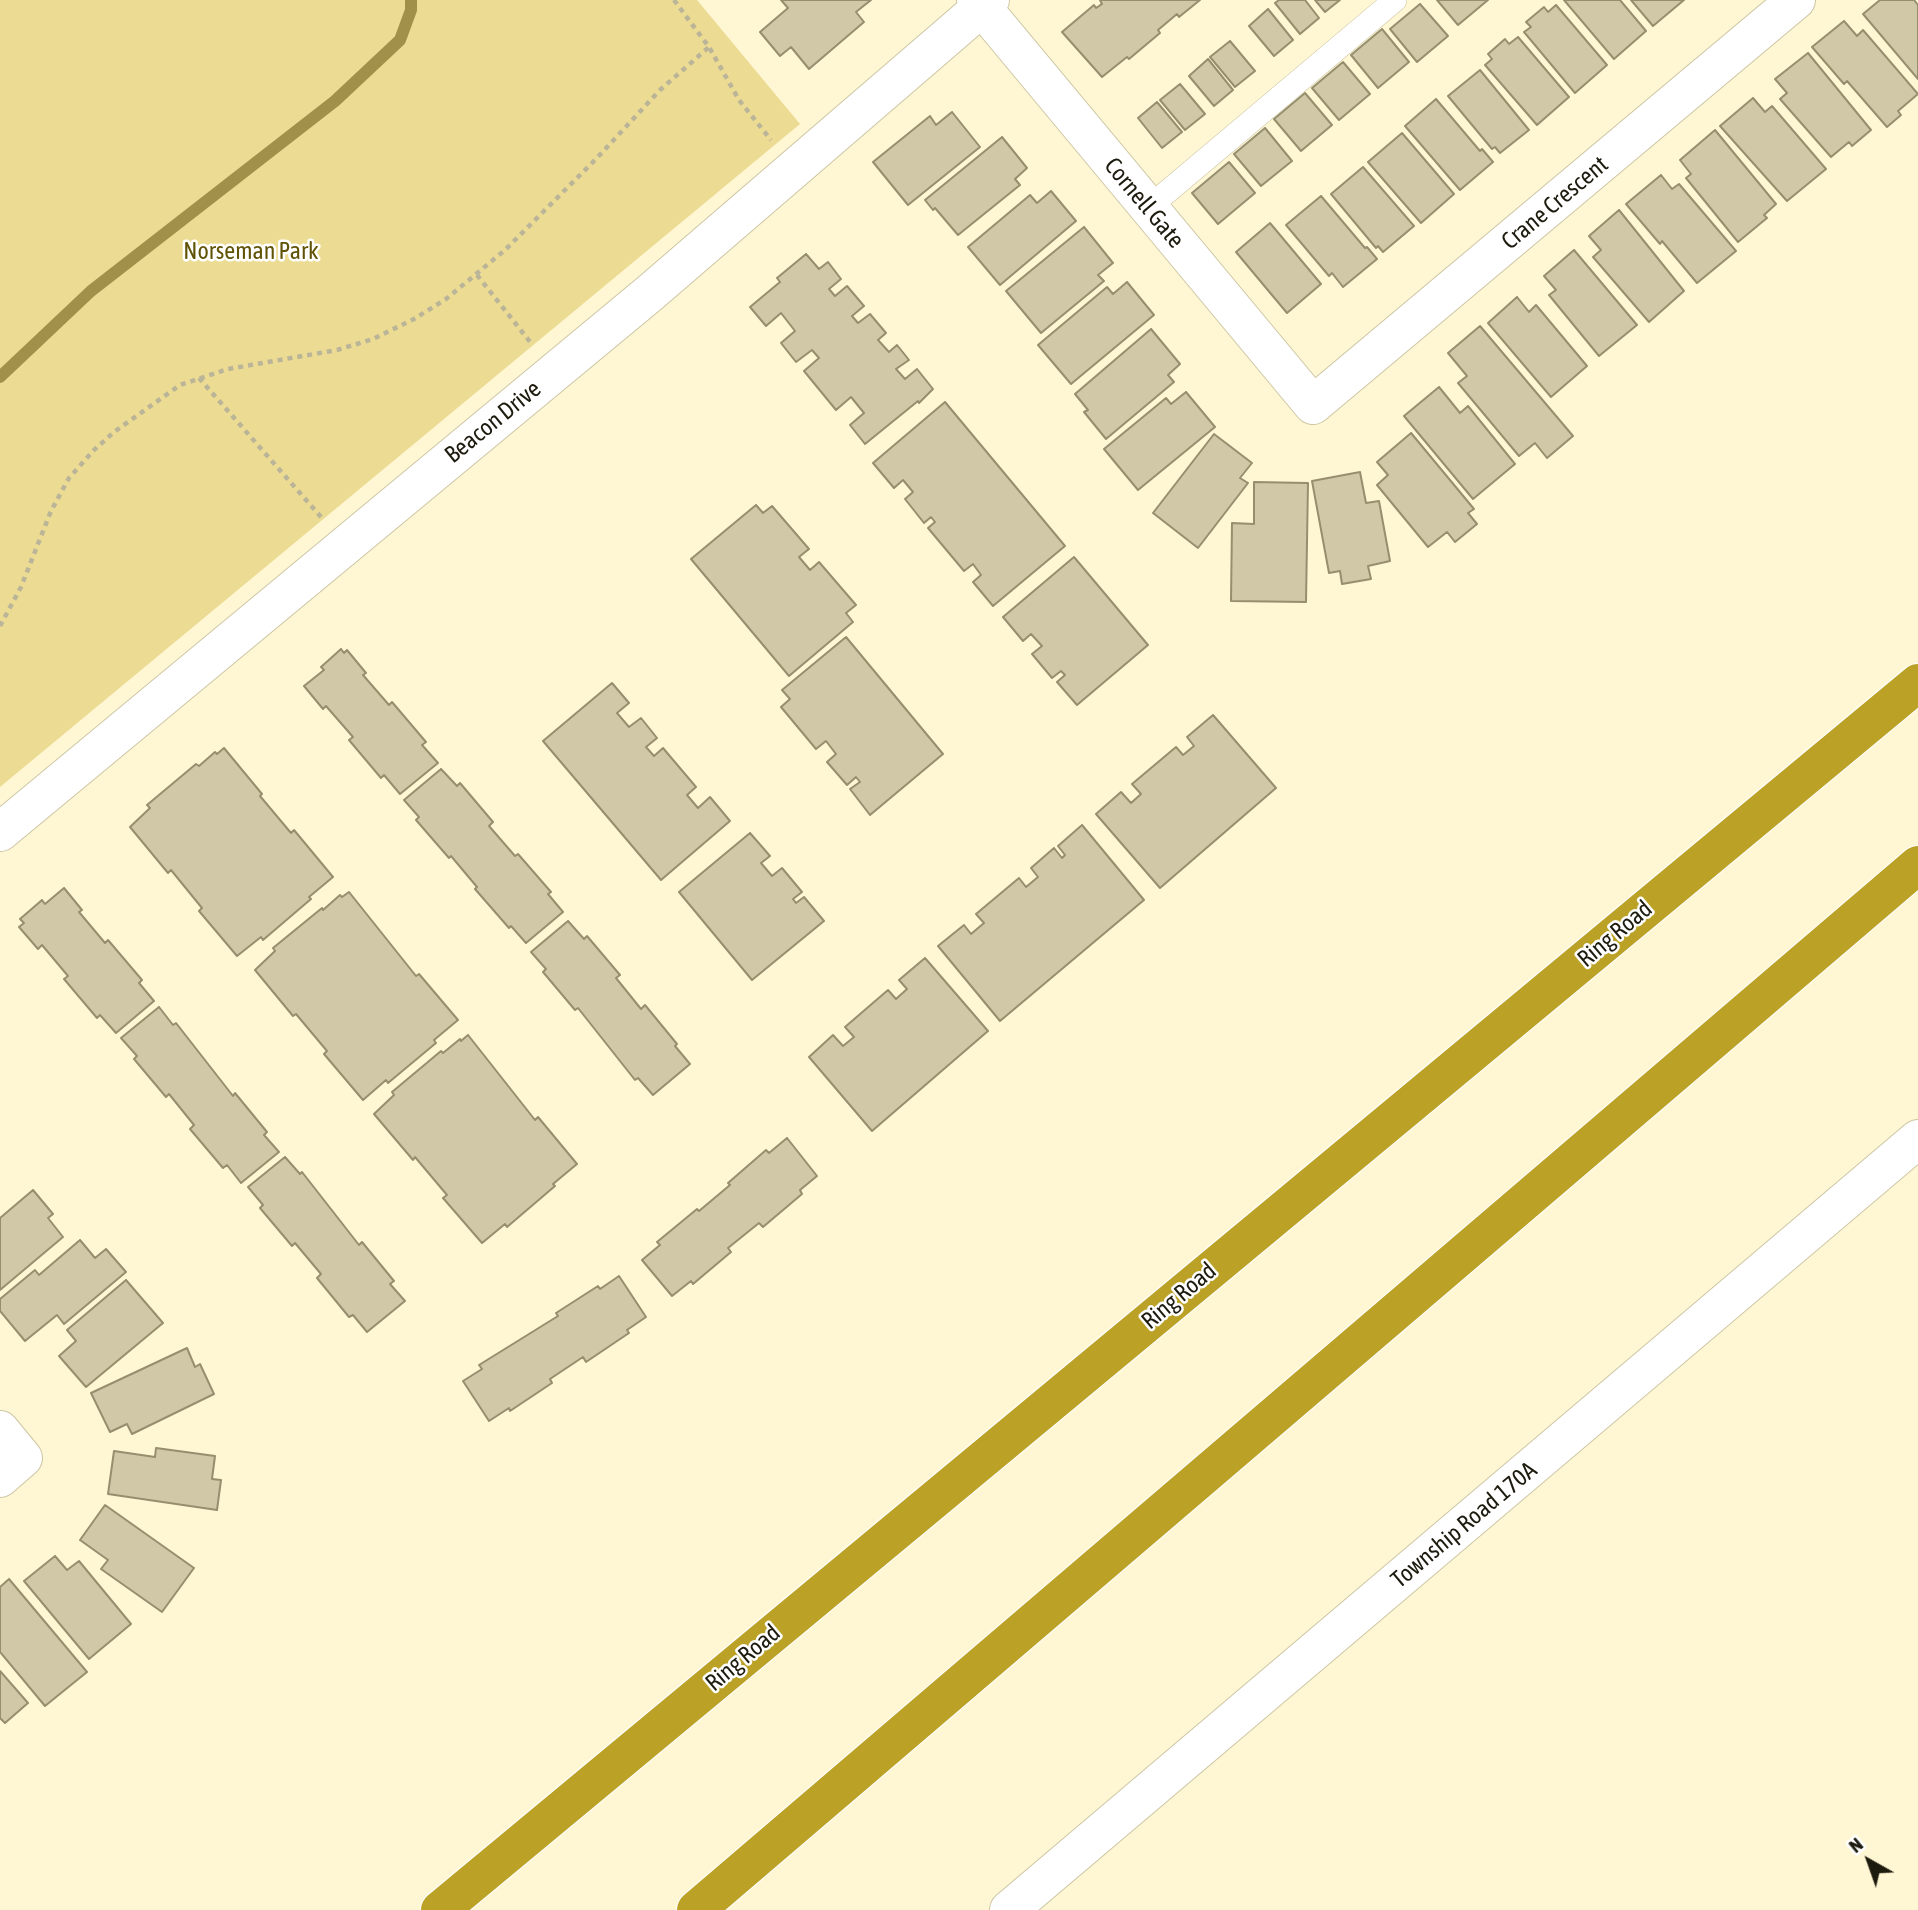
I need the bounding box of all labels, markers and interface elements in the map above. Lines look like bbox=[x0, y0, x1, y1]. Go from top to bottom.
street label: Crane Crescent bbox=[1496, 150, 1614, 256]
street label: Cornell Gate bbox=[1098, 152, 1190, 254]
park label: Norseman Park bbox=[183, 237, 319, 265]
street label: Beacon Drive bbox=[439, 375, 547, 469]
street label: Ring Road bbox=[1572, 894, 1658, 974]
street label: Ring Road bbox=[1136, 1256, 1222, 1336]
street label: Township Road 170A bbox=[1385, 1456, 1543, 1594]
street label: Ring Road bbox=[700, 1618, 786, 1698]
north arrow bbox=[1834, 1826, 1904, 1896]
text: N bbox=[1844, 1833, 1867, 1857]

